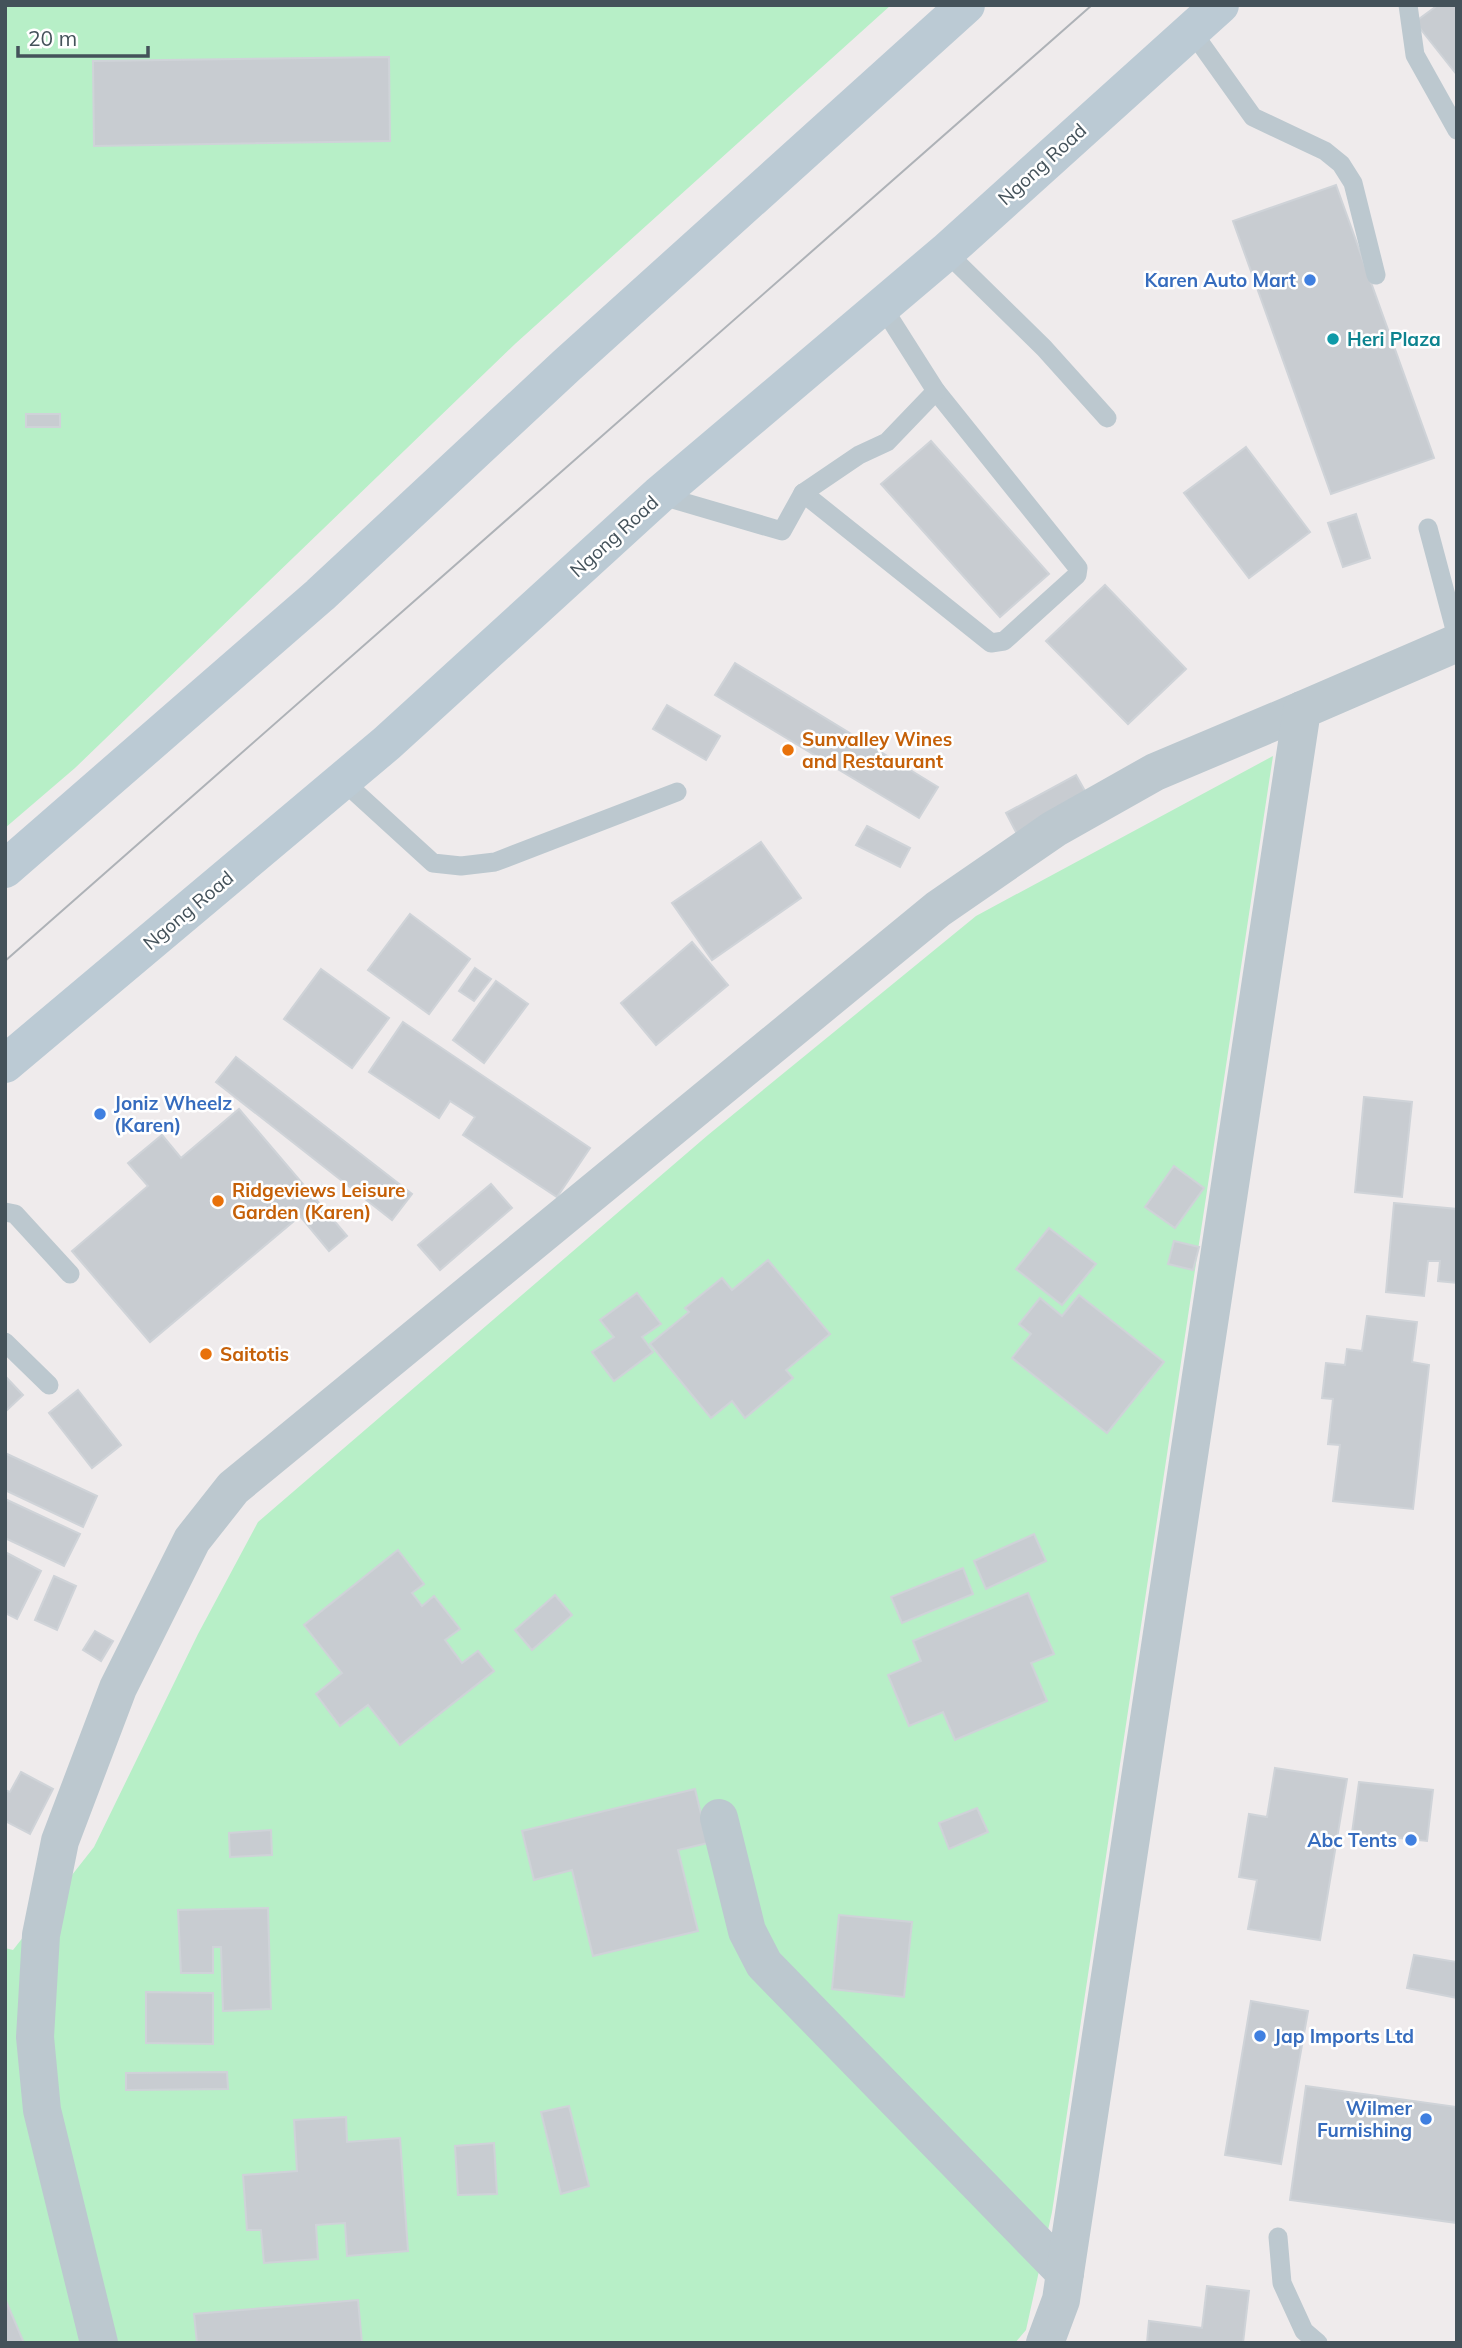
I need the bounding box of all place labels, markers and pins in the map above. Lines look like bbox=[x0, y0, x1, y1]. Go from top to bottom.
place label: Karen Auto Mart bbox=[1145, 268, 1296, 292]
marker: Karen Auto Mart bbox=[1302, 272, 1318, 288]
place label: Heri Plaza bbox=[1347, 327, 1441, 351]
marker: Heri Plaza bbox=[1325, 331, 1341, 347]
place label: Sunvalley Wines and Restaurant bbox=[802, 727, 952, 773]
marker: Sunvalley Wines and Restaurant bbox=[780, 742, 796, 758]
place label: Joniz Wheelz (Karen) bbox=[114, 1091, 232, 1137]
marker: Joniz Wheelz (Karen) bbox=[92, 1106, 108, 1122]
place label: Ridgeviews Leisure Garden (Karen) bbox=[232, 1178, 406, 1224]
marker: Ridgeviews Leisure Garden (Karen) bbox=[210, 1193, 226, 1209]
place label: Saitotis bbox=[220, 1342, 289, 1366]
marker: Saitotis bbox=[198, 1346, 214, 1362]
place label: Abc Tents bbox=[1307, 1828, 1397, 1852]
marker: Abc Tents bbox=[1403, 1832, 1419, 1848]
place label: Jap Imports Ltd bbox=[1274, 2024, 1414, 2048]
marker: Jap Imports Ltd bbox=[1252, 2028, 1268, 2044]
place label: Wilmer Furnishing bbox=[1317, 2096, 1413, 2142]
marker: Wilmer Furnishing bbox=[1418, 2111, 1434, 2127]

